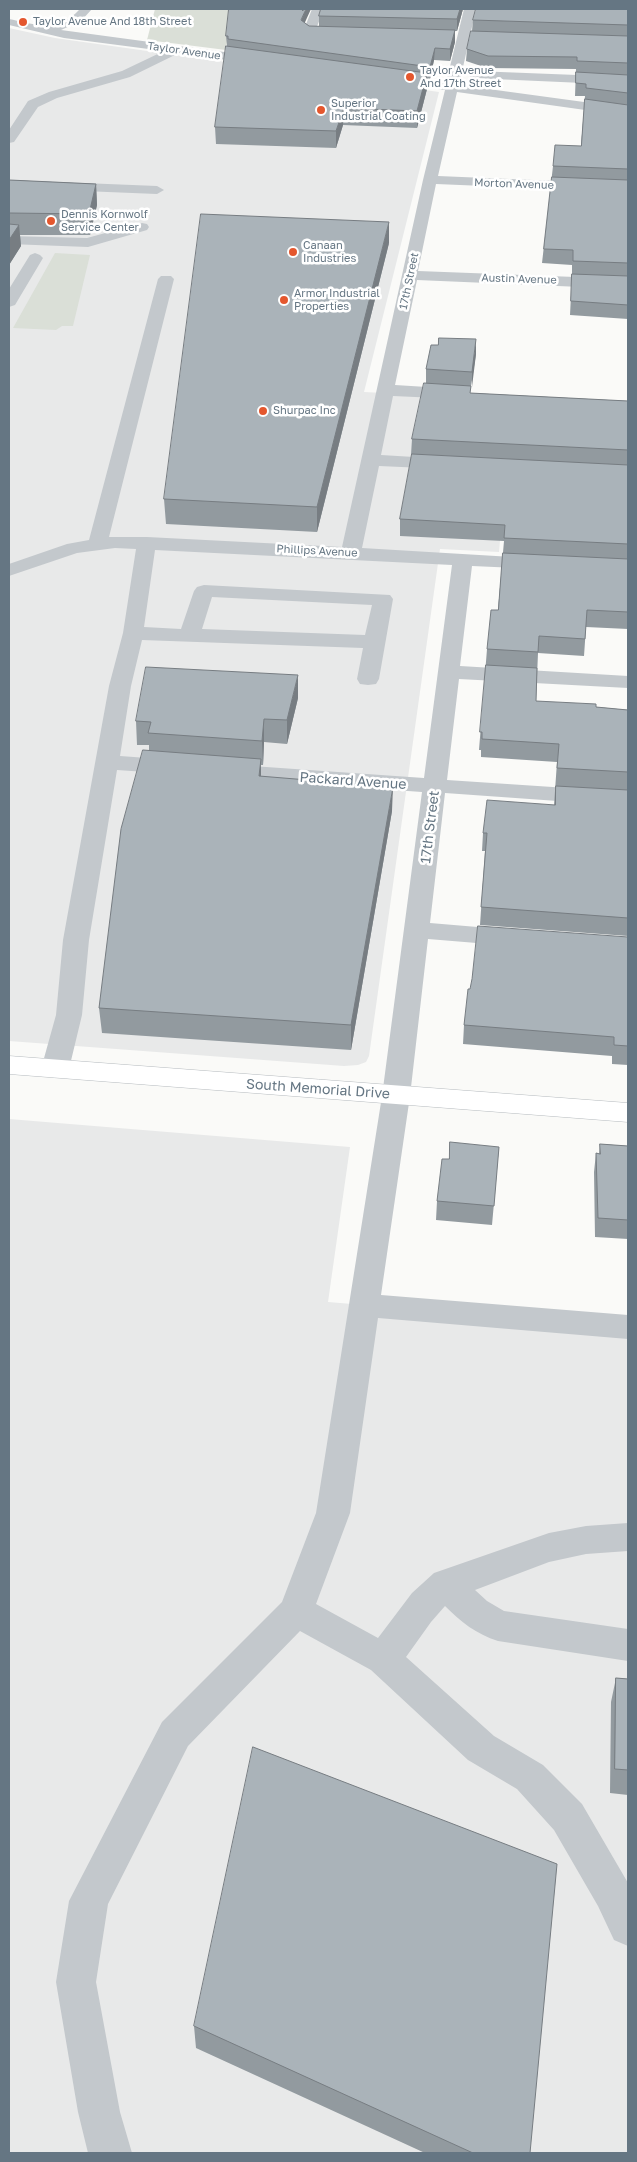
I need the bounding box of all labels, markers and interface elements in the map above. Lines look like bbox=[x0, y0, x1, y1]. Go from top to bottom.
place label: Taylor Avenue And 18th Street bbox=[33, 15, 192, 29]
marker: Taylor Avenue And 18th Street bbox=[17, 16, 29, 28]
street label: Taylor Avenue bbox=[147, 39, 221, 63]
place label: Taylor Avenue And 17th Street bbox=[420, 64, 501, 90]
marker: Taylor Avenue And 17th Street bbox=[404, 71, 416, 83]
place label: Superior Industrial Coating bbox=[331, 97, 426, 123]
marker: Superior Industrial Coating bbox=[315, 104, 327, 116]
street label: Morton Avenue bbox=[474, 176, 554, 192]
place label: Dennis Kornwolf Service Center bbox=[61, 208, 148, 234]
marker: Dennis Kornwolf Service Center bbox=[45, 215, 57, 227]
place label: Canaan Industries bbox=[303, 239, 356, 265]
marker: Canaan Industries bbox=[287, 246, 299, 258]
street label: 17th Street bbox=[397, 251, 421, 311]
street label: Austin Avenue bbox=[481, 271, 557, 287]
place label: Armor Industrial Properties bbox=[294, 287, 380, 313]
marker: Armor Industrial Properties bbox=[278, 294, 290, 306]
place label: Shurpac Inc bbox=[273, 404, 336, 418]
marker: Shurpac Inc bbox=[257, 405, 269, 417]
street label: Phillips Avenue bbox=[276, 542, 358, 560]
street label: Packard Avenue bbox=[299, 769, 407, 793]
street label: 17th Street bbox=[417, 790, 443, 864]
street label: South Memorial Drive bbox=[245, 1076, 391, 1102]

